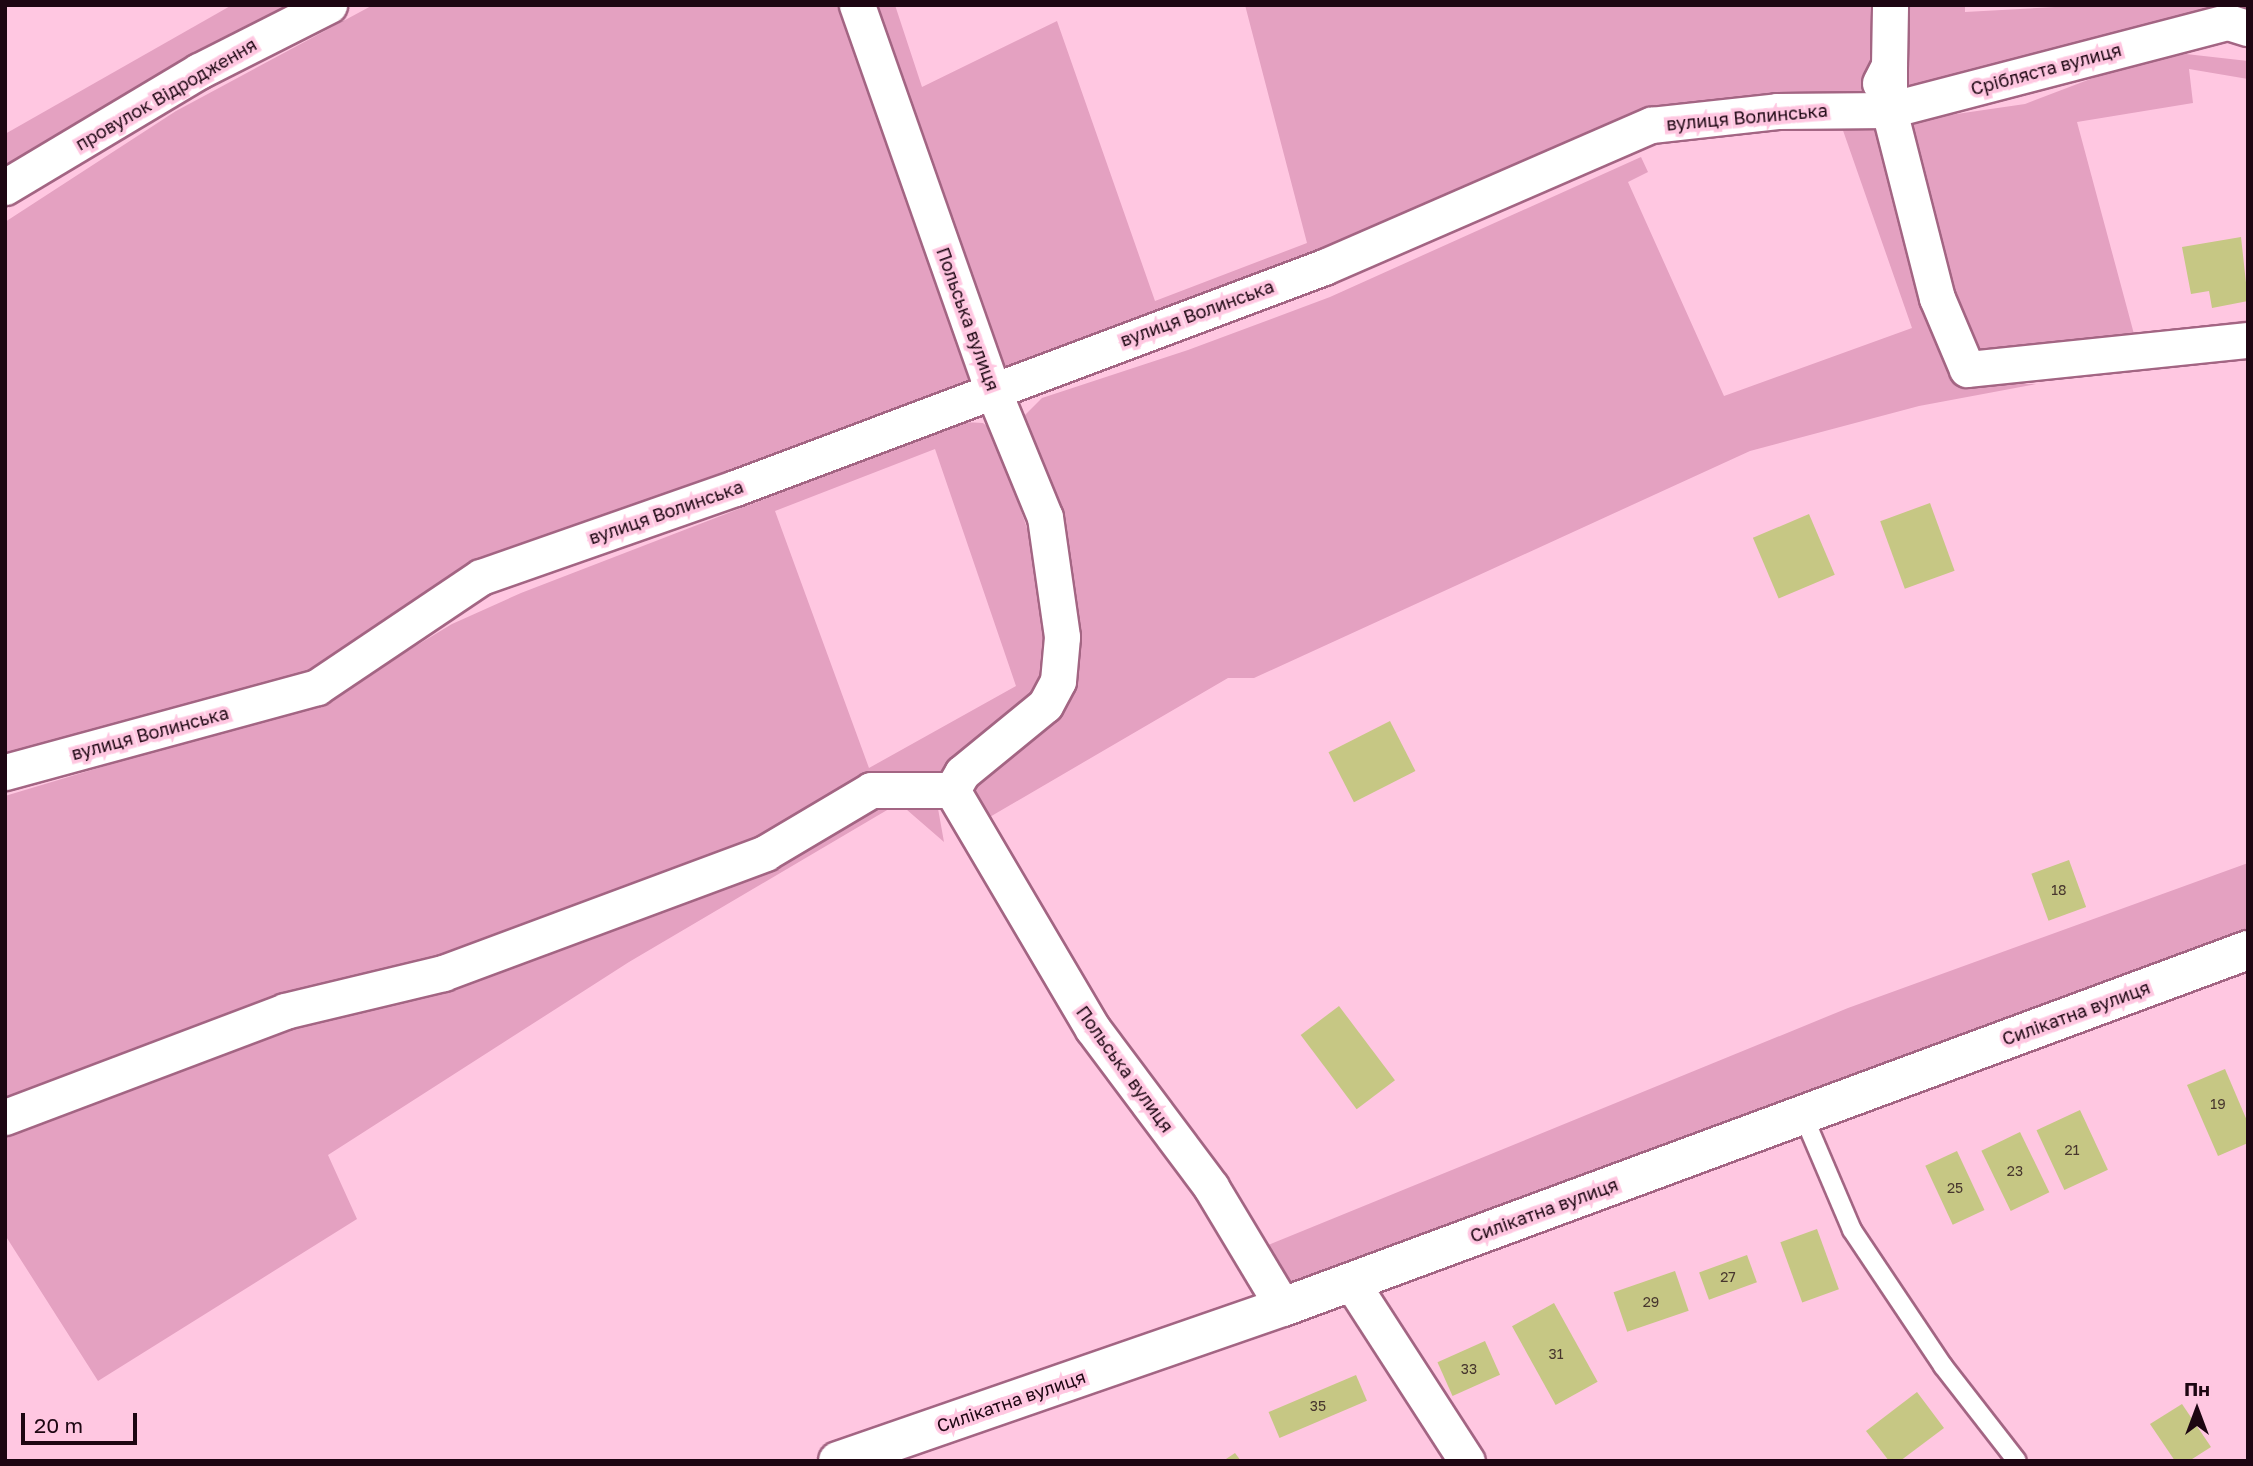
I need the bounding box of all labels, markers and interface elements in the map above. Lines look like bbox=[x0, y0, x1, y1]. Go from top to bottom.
street label: провулок Відродження bbox=[72, 33, 260, 155]
street label: Срібляста вулиця bbox=[1968, 39, 2124, 99]
street label: вулиця Волинська bbox=[1665, 99, 1829, 135]
street label: Польська вулиця bbox=[932, 244, 1004, 394]
street label: вулиця Волинська bbox=[1117, 275, 1277, 351]
street label: вулиця Волинська bbox=[586, 475, 746, 549]
street label: вулиця Волинська bbox=[69, 702, 231, 764]
house number: 18 bbox=[2051, 882, 2067, 898]
street label: Силікатна вулиця bbox=[1999, 976, 2153, 1050]
street label: Польська вулиця bbox=[1072, 1002, 1178, 1136]
house number: 19 bbox=[2210, 1096, 2226, 1112]
house number: 21 bbox=[2065, 1142, 2079, 1158]
house number: 23 bbox=[2007, 1163, 2023, 1179]
street label: Силікатна вулиця bbox=[1467, 1173, 1621, 1247]
house number: 25 bbox=[1947, 1180, 1963, 1196]
house number: 27 bbox=[1720, 1269, 1736, 1285]
house number: 29 bbox=[1643, 1294, 1659, 1310]
house number: 31 bbox=[1549, 1346, 1563, 1362]
house number: 33 bbox=[1461, 1361, 1477, 1377]
street label: Силікатна вулиця bbox=[934, 1365, 1088, 1437]
north arrow bbox=[2162, 1375, 2232, 1445]
text: Пн bbox=[2184, 1377, 2210, 1400]
house number: 35 bbox=[1310, 1398, 1326, 1414]
scale bar bbox=[24, 1400, 140, 1444]
text: 20 m bbox=[34, 1412, 83, 1438]

